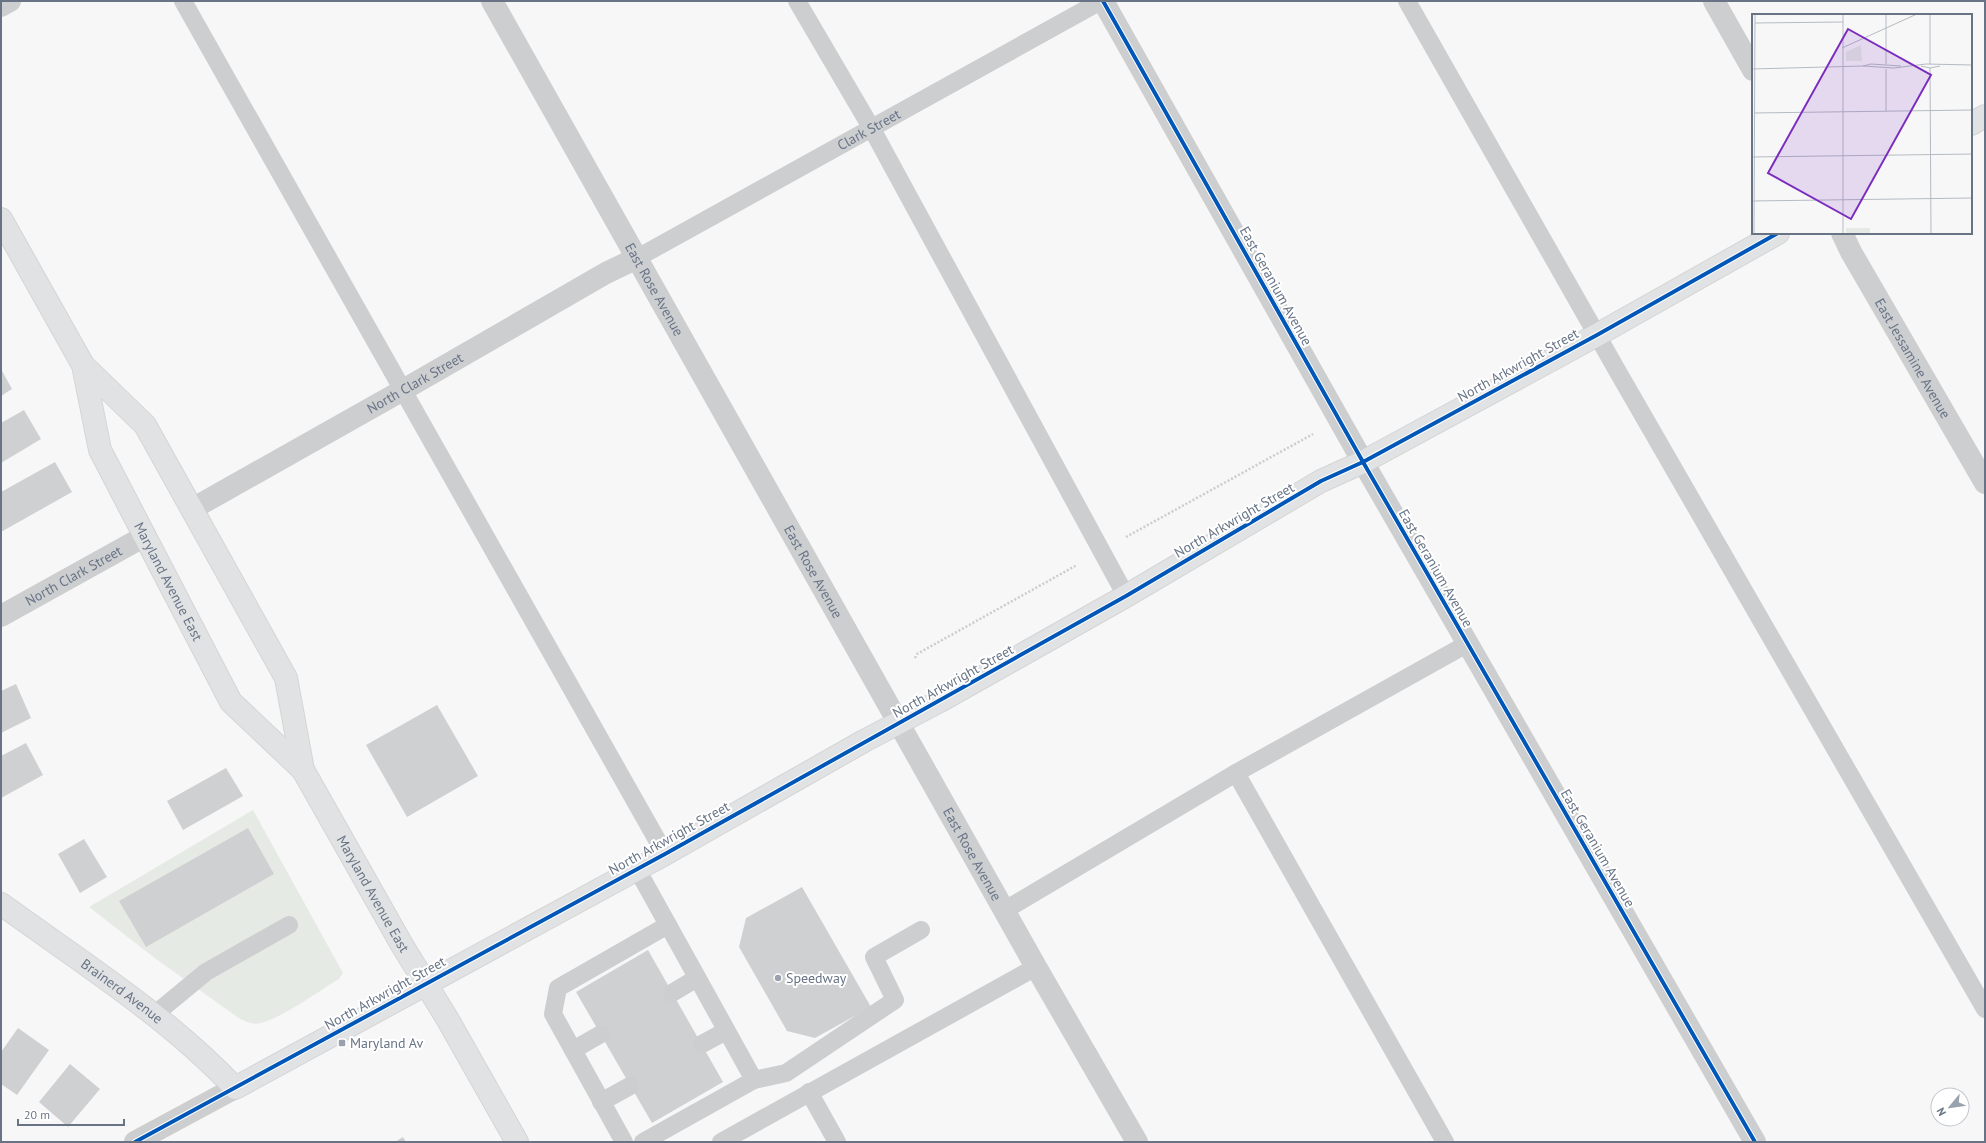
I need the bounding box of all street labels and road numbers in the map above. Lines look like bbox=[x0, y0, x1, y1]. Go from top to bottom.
street label: Clark Street bbox=[834, 105, 904, 154]
street label: East Geranium Avenue bbox=[1236, 223, 1316, 349]
street label: East Rose Avenue bbox=[621, 240, 688, 339]
street label: East Jessamine Avenue bbox=[1871, 295, 1955, 422]
street label: North Arkwright Street bbox=[1454, 324, 1582, 406]
street label: North Clark Street bbox=[364, 348, 466, 418]
street label: North Arkwright Street bbox=[1171, 478, 1297, 562]
street label: East Geranium Avenue bbox=[1395, 506, 1477, 630]
street label: Maryland Avenue East bbox=[130, 519, 207, 644]
street label: East Rose Avenue bbox=[780, 522, 847, 622]
street label: North Clark Street bbox=[22, 541, 125, 610]
street label: North Arkwright Street bbox=[889, 640, 1017, 722]
street label: East Geranium Avenue bbox=[1557, 786, 1639, 910]
street label: North Arkwright Street bbox=[605, 797, 733, 879]
street label: East Rose Avenue bbox=[939, 804, 1006, 904]
street label: Maryland Avenue East bbox=[333, 832, 413, 956]
street label: North Arkwright Street bbox=[321, 952, 449, 1034]
street label: Brainerd Avenue bbox=[77, 955, 167, 1027]

